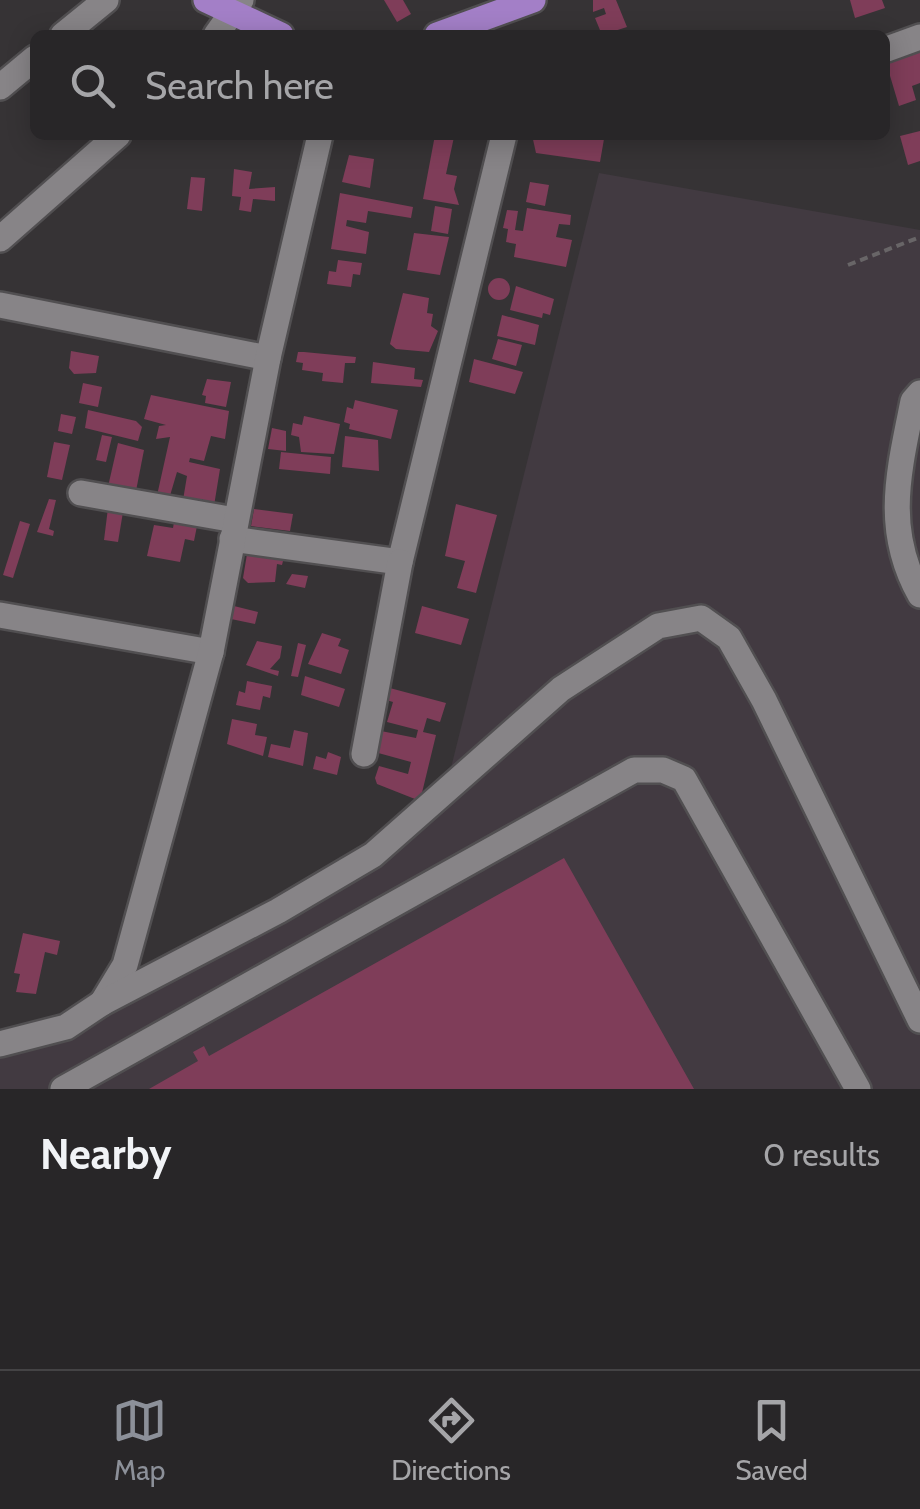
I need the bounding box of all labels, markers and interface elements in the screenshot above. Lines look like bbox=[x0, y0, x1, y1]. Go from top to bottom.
search box bbox=[30, 30, 890, 140]
icon: search bbox=[65, 58, 120, 113]
text: Search here bbox=[145, 62, 334, 109]
text: Nearby bbox=[40, 1128, 172, 1180]
text: 0 results bbox=[763, 1135, 880, 1174]
tab: Map bbox=[112, 1393, 167, 1487]
tab: Directions bbox=[391, 1393, 511, 1487]
tab: Saved bbox=[735, 1393, 808, 1487]

